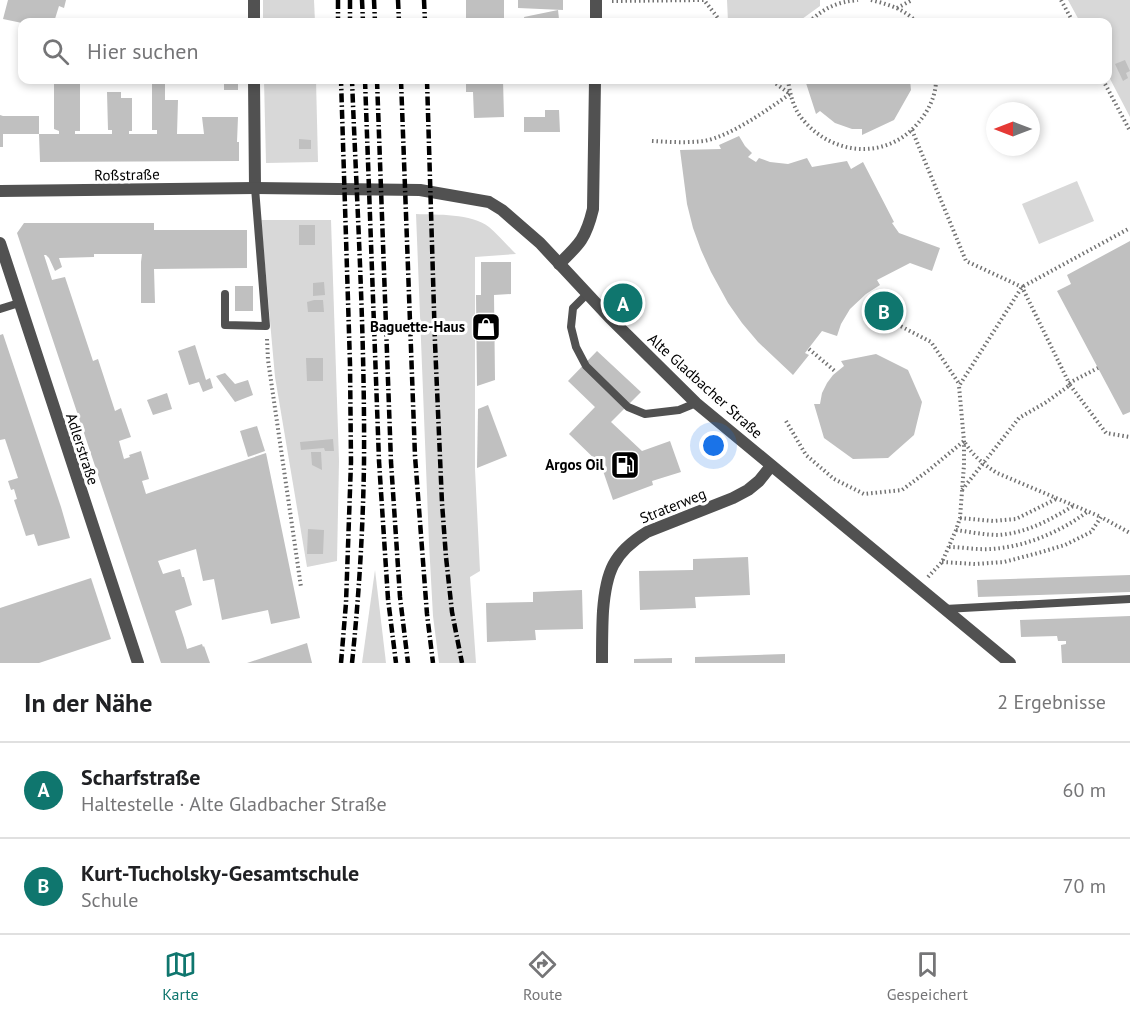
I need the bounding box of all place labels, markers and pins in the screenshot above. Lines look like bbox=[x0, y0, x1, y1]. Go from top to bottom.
pin: A bbox=[604, 280, 642, 326]
pin: B bbox=[864, 288, 904, 334]
shop icon: Baguette-Haus bbox=[470, 311, 502, 343]
place label: Baguette-Haus bbox=[370, 317, 465, 336]
fuel station icon: Argos Oil bbox=[609, 449, 641, 481]
place label: Argos Oil bbox=[545, 455, 605, 474]

